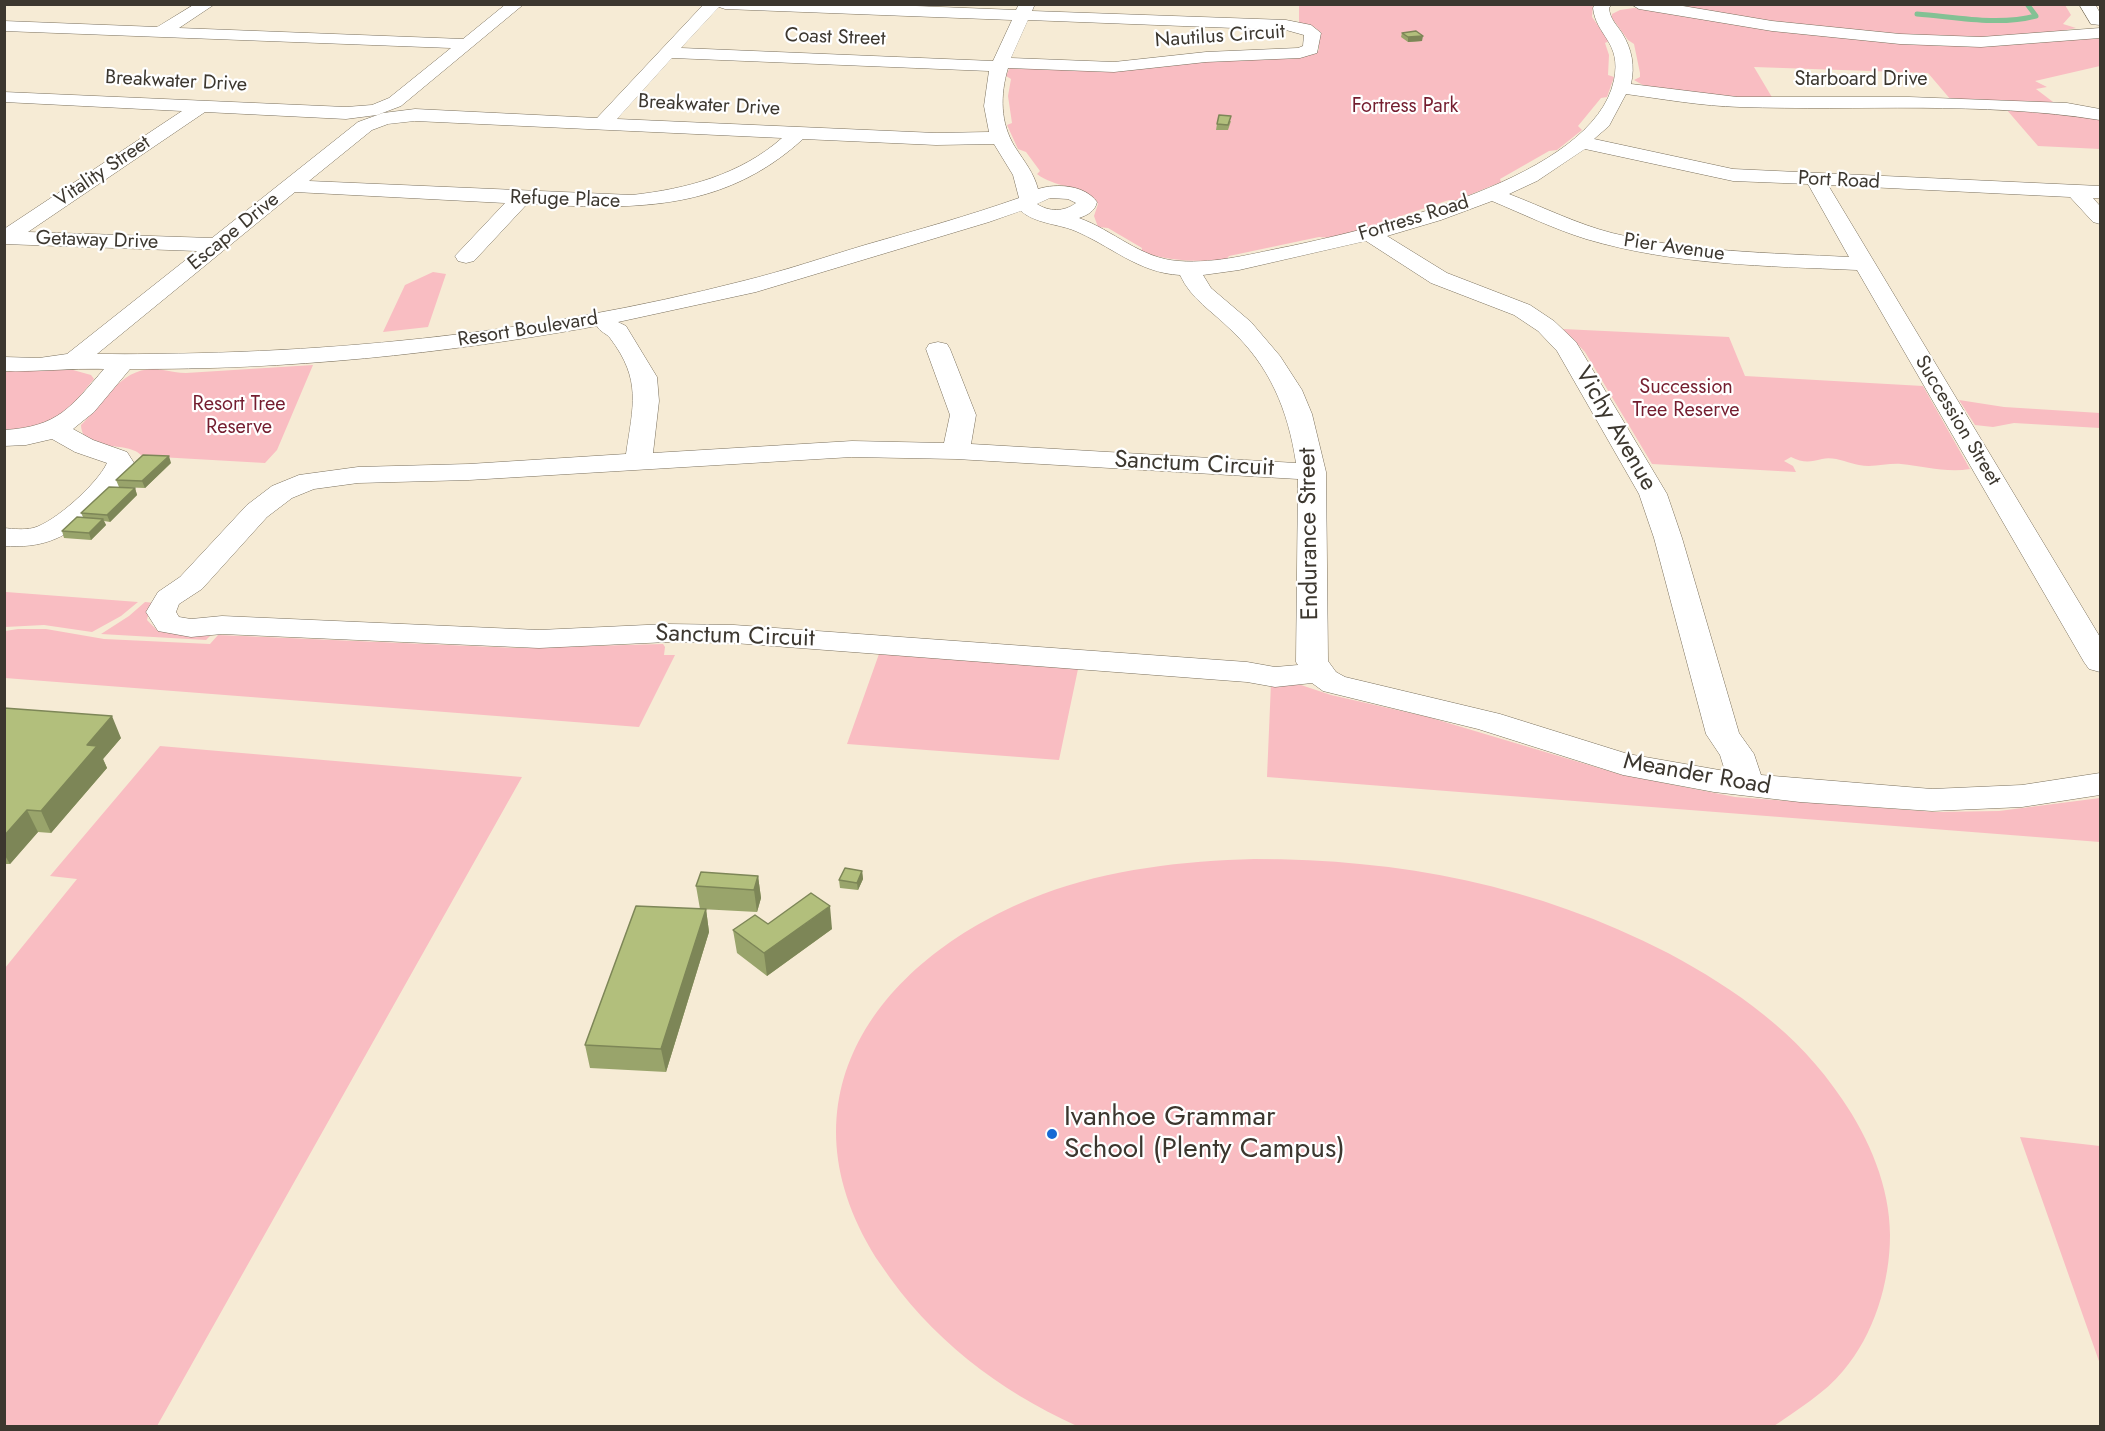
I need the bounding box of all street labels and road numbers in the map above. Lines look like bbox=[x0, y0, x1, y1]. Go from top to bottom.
street label: Nautilus Circuit bbox=[1154, 20, 1286, 54]
street label: Coast Street bbox=[784, 24, 886, 52]
street label: Breakwater Drive bbox=[104, 66, 248, 98]
street label: Starboard Drive bbox=[1795, 68, 1927, 92]
street label: Breakwater Drive bbox=[637, 90, 781, 122]
street label: Vitality Street bbox=[51, 131, 155, 213]
street label: Port Road bbox=[1797, 167, 1881, 195]
street label: Refuge Place bbox=[509, 186, 621, 214]
street label: Escape Drive bbox=[184, 188, 284, 276]
street label: Fortress Road bbox=[1356, 191, 1472, 247]
street label: Getaway Drive bbox=[35, 227, 159, 255]
street label: Pier Avenue bbox=[1622, 229, 1726, 267]
street label: Resort Boulevard bbox=[456, 307, 600, 353]
street label: Succession Street bbox=[1909, 352, 2005, 490]
street label: Vichy Avenue bbox=[1568, 362, 1662, 496]
street label: Sanctum Circuit bbox=[1114, 446, 1274, 484]
street label: Endurance Street bbox=[1294, 447, 1326, 621]
street label: Sanctum Circuit bbox=[655, 620, 815, 654]
street label: Meander Road bbox=[1621, 748, 1773, 802]

